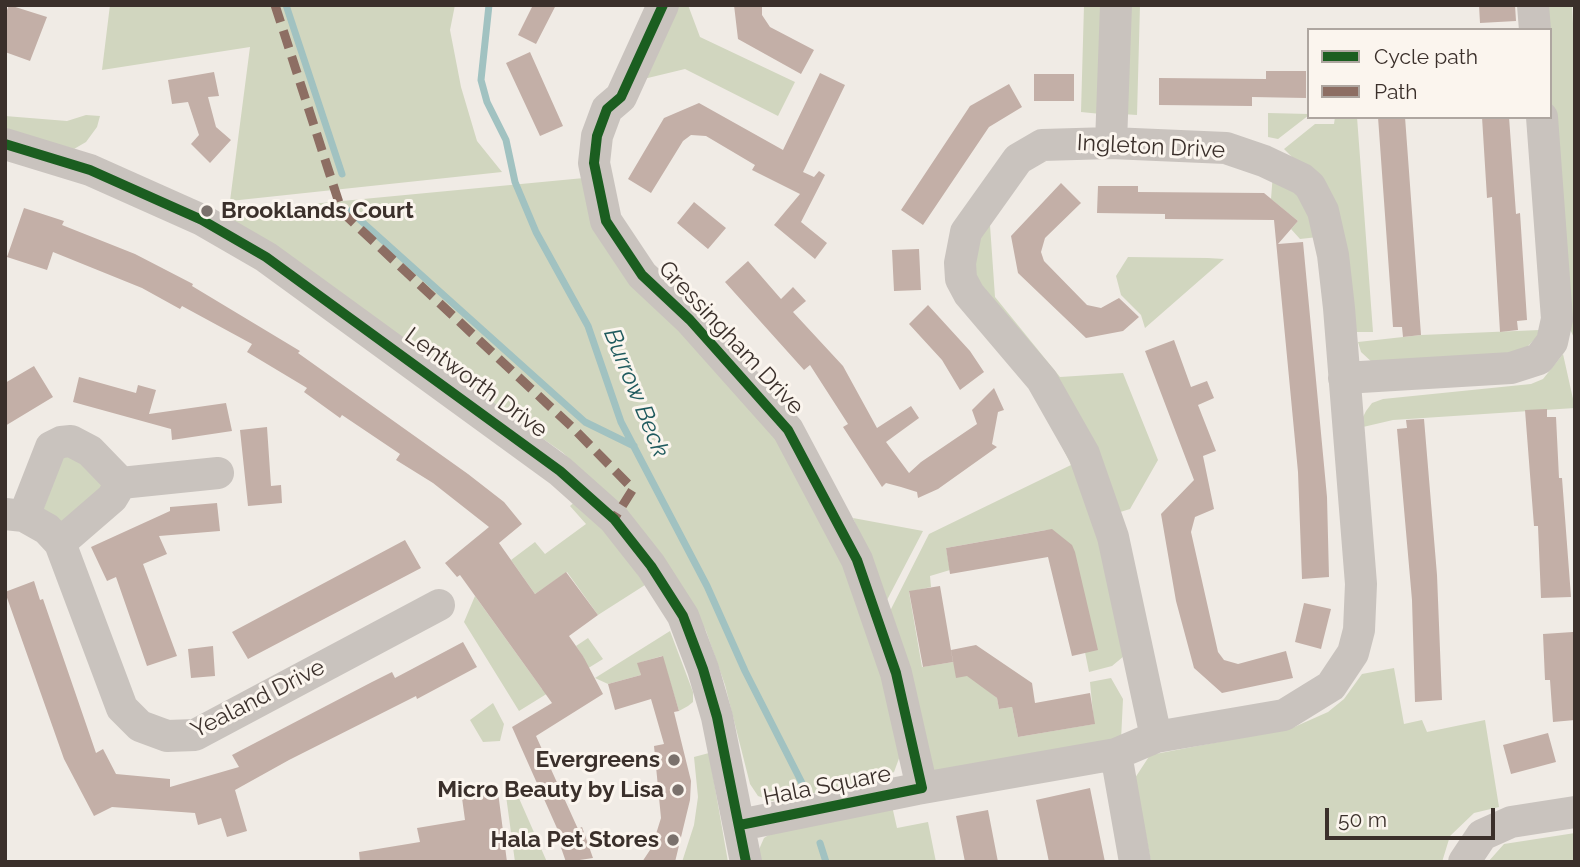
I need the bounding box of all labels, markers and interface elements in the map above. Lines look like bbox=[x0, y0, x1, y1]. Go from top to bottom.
legend bbox=[1307, 28, 1552, 119]
text: Cycle path bbox=[1374, 44, 1478, 69]
text: Path bbox=[1374, 79, 1418, 104]
street label: Ingleton Drive bbox=[1076, 129, 1226, 165]
place label: Brooklands Court bbox=[221, 197, 414, 225]
marker: Brooklands Court bbox=[199, 203, 215, 219]
street label: Gressingham Drive bbox=[653, 255, 809, 421]
street label: Lentworth Drive bbox=[399, 322, 553, 444]
water label: Burrow Beck bbox=[597, 324, 675, 462]
street label: Yealand Drive bbox=[187, 654, 329, 744]
place label: Evergreens bbox=[535, 746, 660, 774]
marker: Evergreens bbox=[666, 752, 682, 768]
street label: Hala Square bbox=[761, 760, 893, 812]
place label: Micro Beauty by Lisa bbox=[437, 776, 664, 804]
marker: Micro Beauty by Lisa bbox=[670, 782, 686, 798]
scale bar bbox=[1328, 794, 1498, 838]
text: 50 m bbox=[1338, 807, 1387, 832]
place label: Hala Pet Stores bbox=[490, 826, 659, 854]
marker: Hala Pet Stores bbox=[665, 832, 681, 848]

